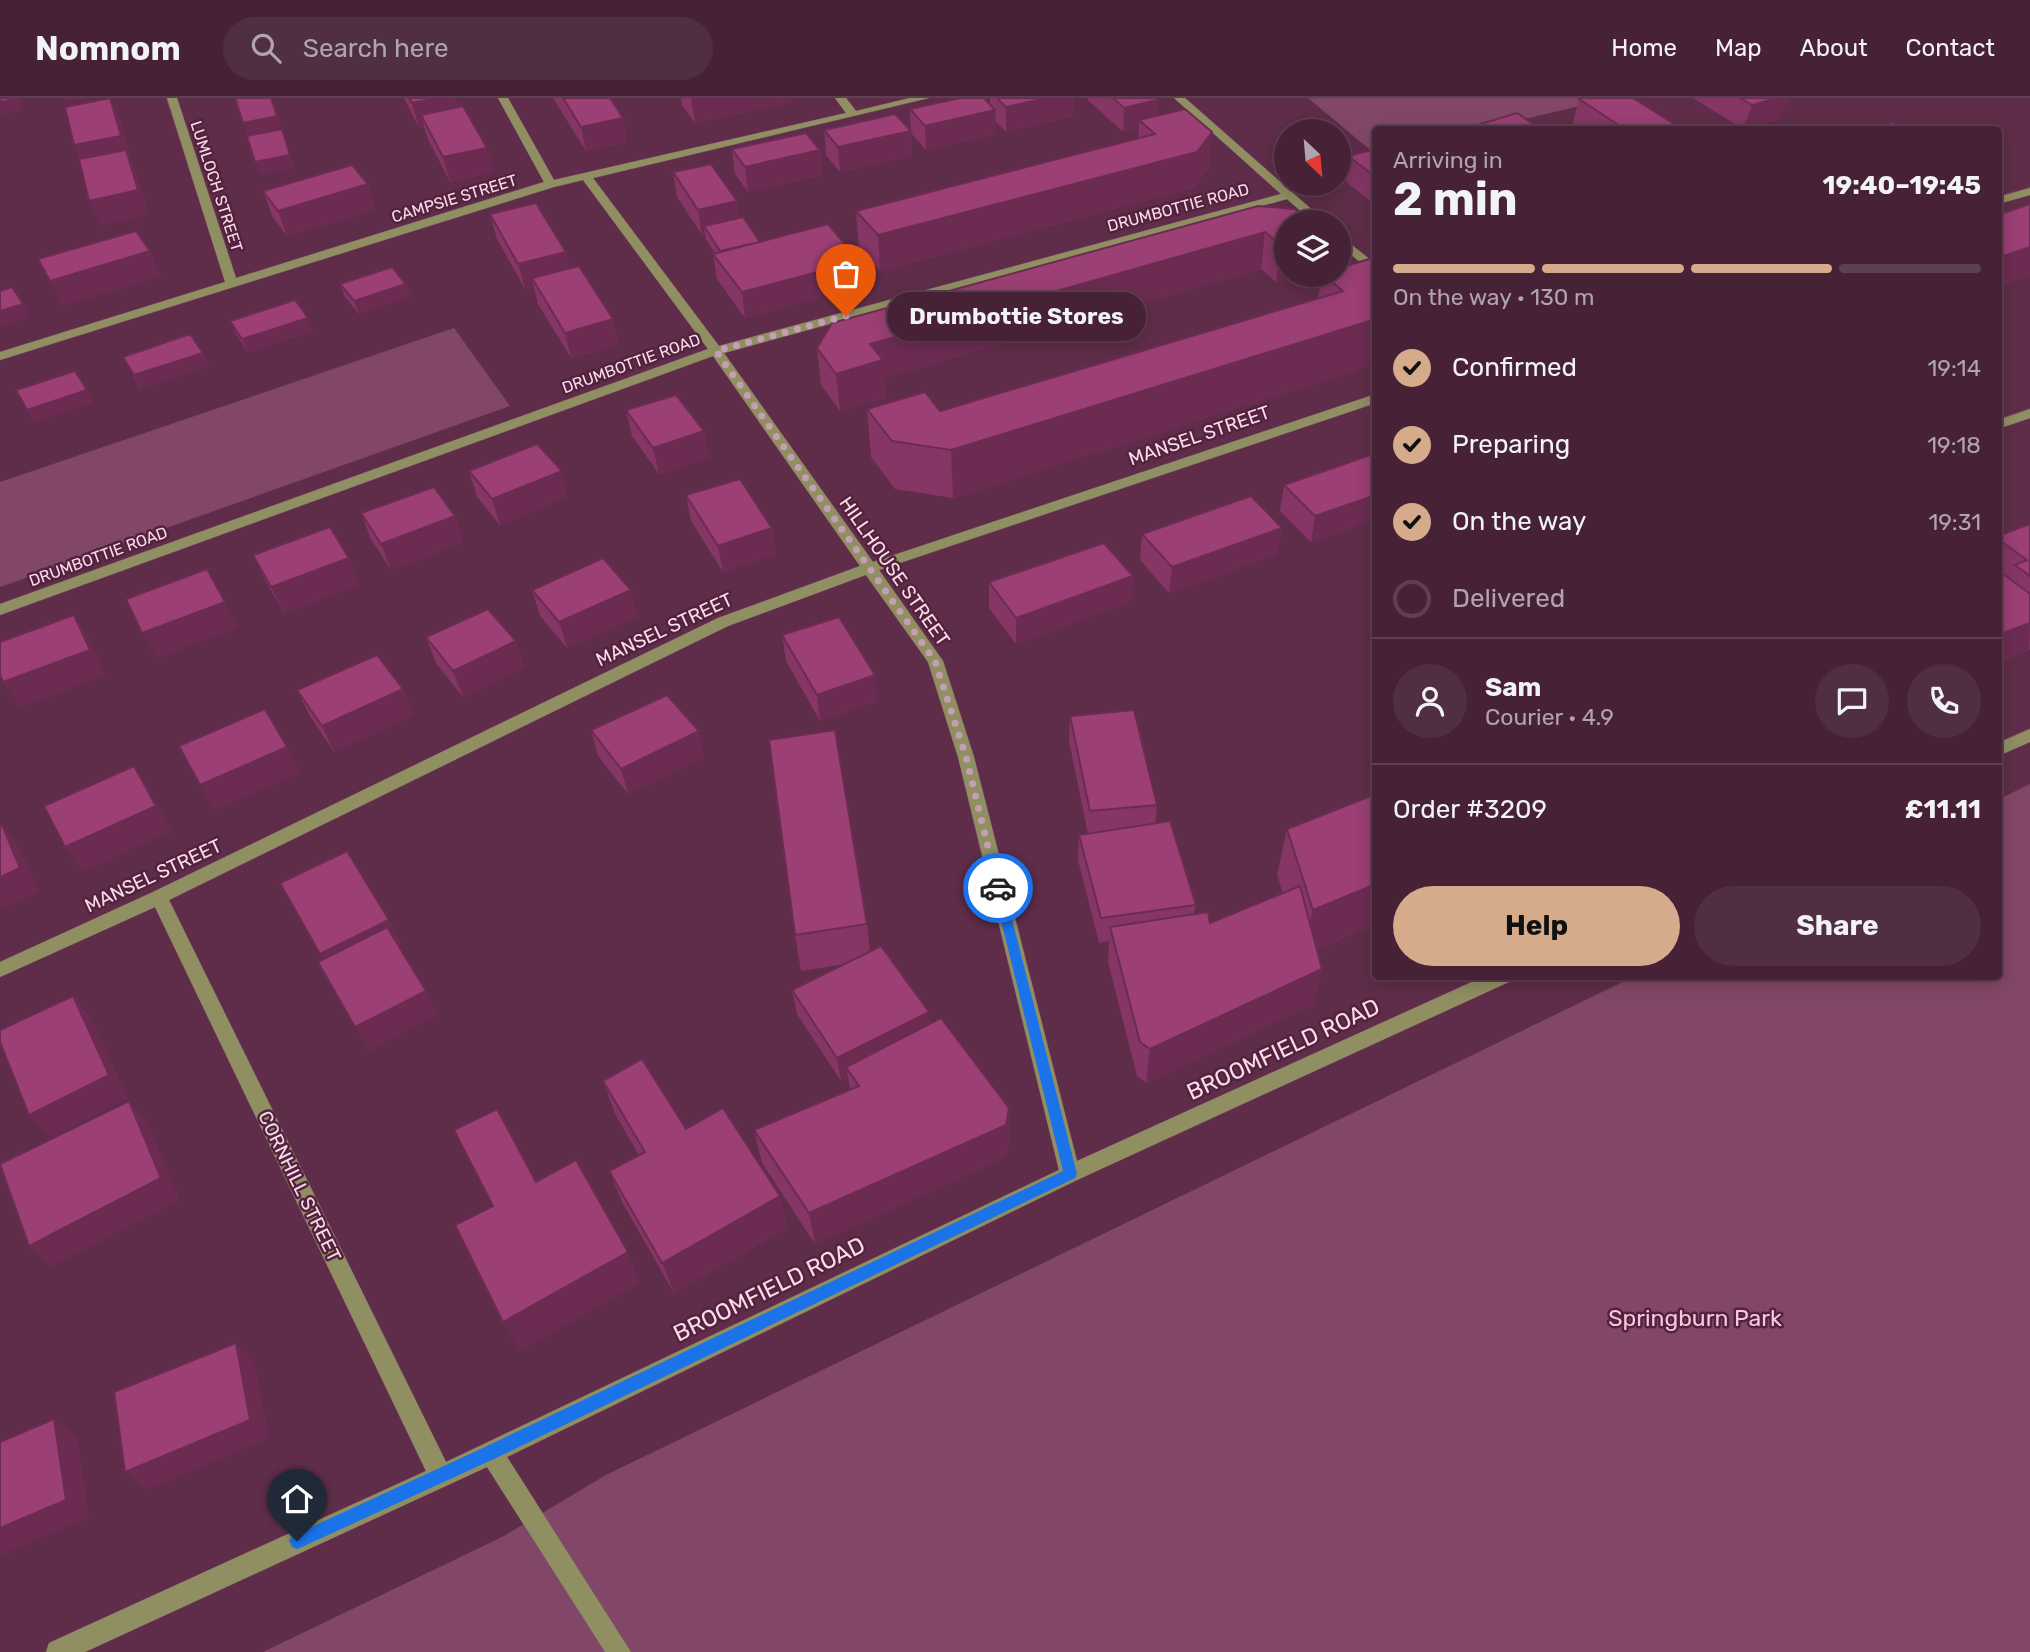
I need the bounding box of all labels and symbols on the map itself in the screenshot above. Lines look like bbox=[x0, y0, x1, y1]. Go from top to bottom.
street label: LUMLOCH STREET bbox=[186, 118, 247, 254]
north arrow bbox=[1274, 119, 1351, 196]
street label: CAMPSIE STREET bbox=[389, 170, 519, 227]
street label: DRUMBOTTIE ROAD bbox=[1105, 179, 1251, 236]
pin bbox=[816, 244, 876, 316]
callout: Drumbottie Stores bbox=[888, 292, 1147, 340]
street label: DRUMBOTTIE ROAD bbox=[559, 330, 703, 397]
street label: MANSEL STREET bbox=[1125, 400, 1273, 470]
street label: HILLHOUSE STREET bbox=[834, 492, 955, 650]
street label: DRUMBOTTIE ROAD bbox=[26, 523, 170, 590]
street label: MANSEL STREET bbox=[592, 588, 736, 671]
street label: MANSEL STREET bbox=[81, 834, 225, 917]
courier bbox=[963, 853, 1033, 923]
street label: BROOMFIELD ROAD bbox=[1182, 992, 1384, 1106]
street label: CORNHILL STREET bbox=[253, 1107, 346, 1265]
street label: BROOMFIELD ROAD bbox=[669, 1231, 869, 1347]
park label: Springburn Park bbox=[1608, 1304, 1782, 1332]
pin bbox=[267, 1469, 327, 1541]

